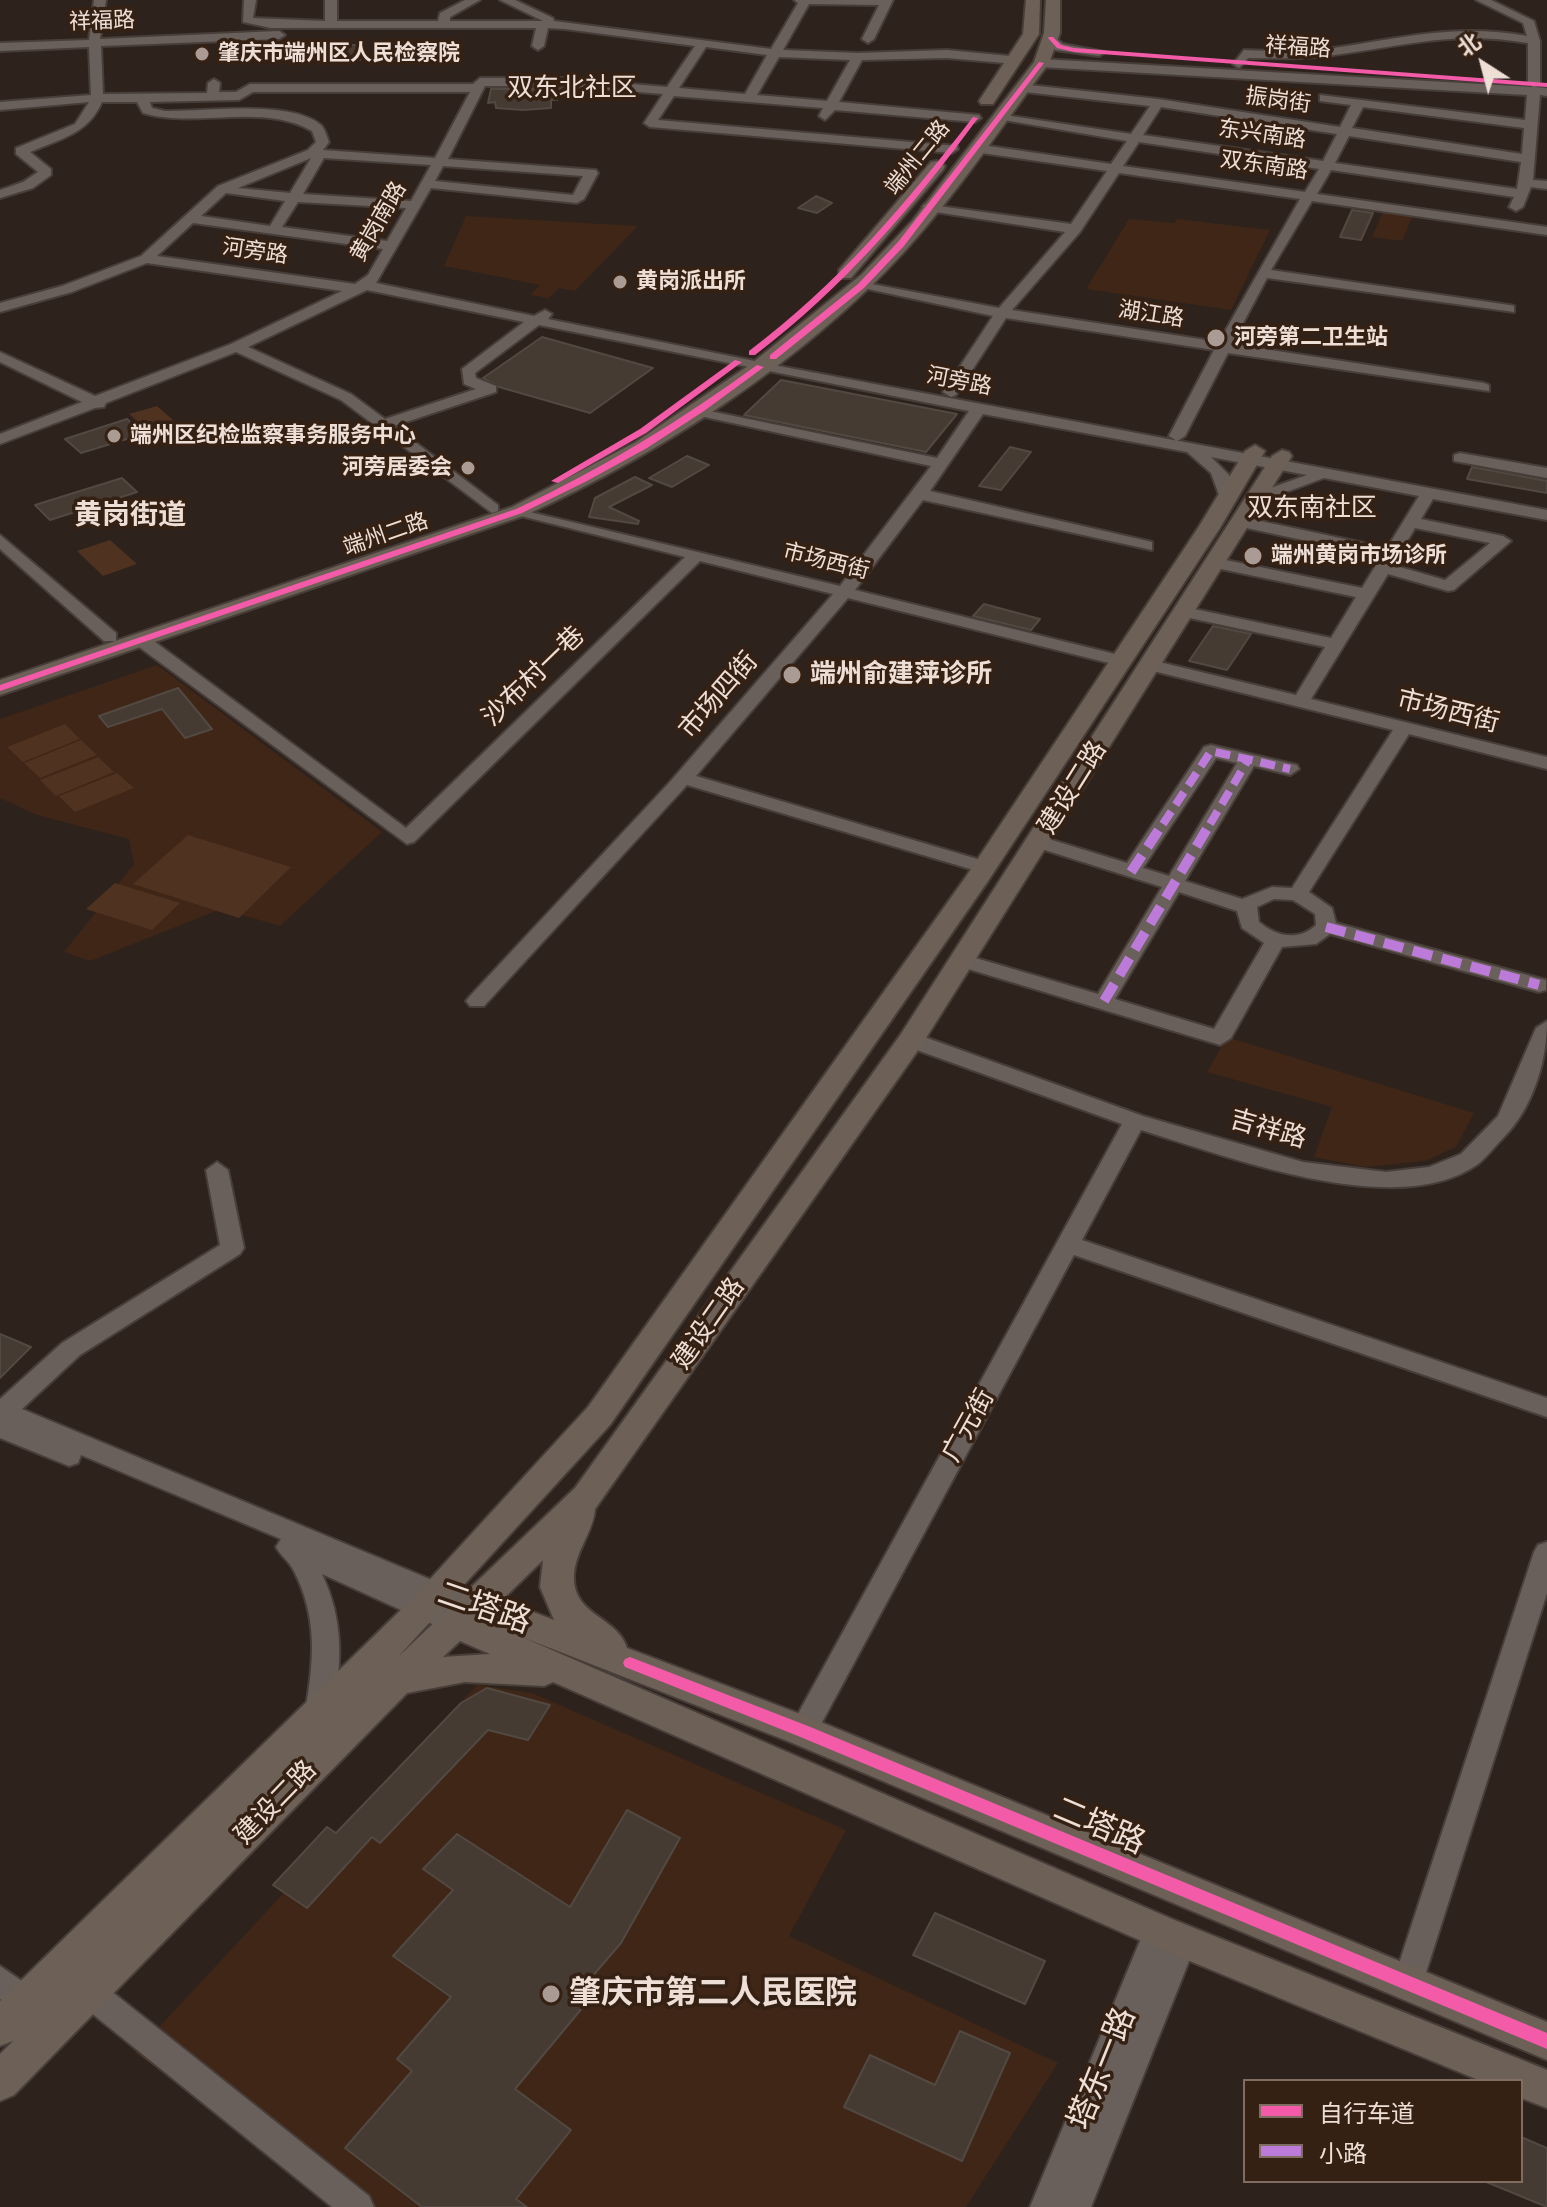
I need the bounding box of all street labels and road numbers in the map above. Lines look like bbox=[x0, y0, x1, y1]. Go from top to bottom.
street label: 祥福路 bbox=[69, 8, 135, 36]
street label: 祥福路 bbox=[1264, 33, 1332, 63]
street label: 振岗街 bbox=[1243, 83, 1313, 119]
street label: 端州二路 bbox=[880, 115, 956, 201]
street label: 东兴南路 bbox=[1217, 116, 1307, 154]
street label: 双东南路 bbox=[1219, 147, 1309, 185]
street label: 黄岗南路 bbox=[346, 177, 412, 267]
street label: 河旁路 bbox=[220, 234, 290, 270]
street label: 湖江路 bbox=[1116, 297, 1186, 333]
street label: 河旁路 bbox=[924, 363, 994, 401]
street label: 端州二路 bbox=[340, 508, 432, 562]
street label: 市场西街 bbox=[780, 539, 872, 585]
street label: 沙布村一巷 bbox=[476, 621, 592, 733]
street label: 市场四街 bbox=[673, 647, 765, 745]
street label: 市场西街 bbox=[1394, 684, 1502, 740]
street label: 建设二路 bbox=[1032, 736, 1114, 840]
street label: 吉祥路 bbox=[1226, 1104, 1310, 1156]
street label: 建设二路 bbox=[666, 1272, 752, 1376]
street label: 广元街 bbox=[936, 1384, 1002, 1468]
street label: 二塔路 bbox=[432, 1575, 536, 1643]
street label: 建设二路 bbox=[229, 1755, 323, 1851]
street label: 二塔路 bbox=[1047, 1791, 1151, 1863]
street label: 塔东一路 bbox=[1061, 2002, 1145, 2136]

